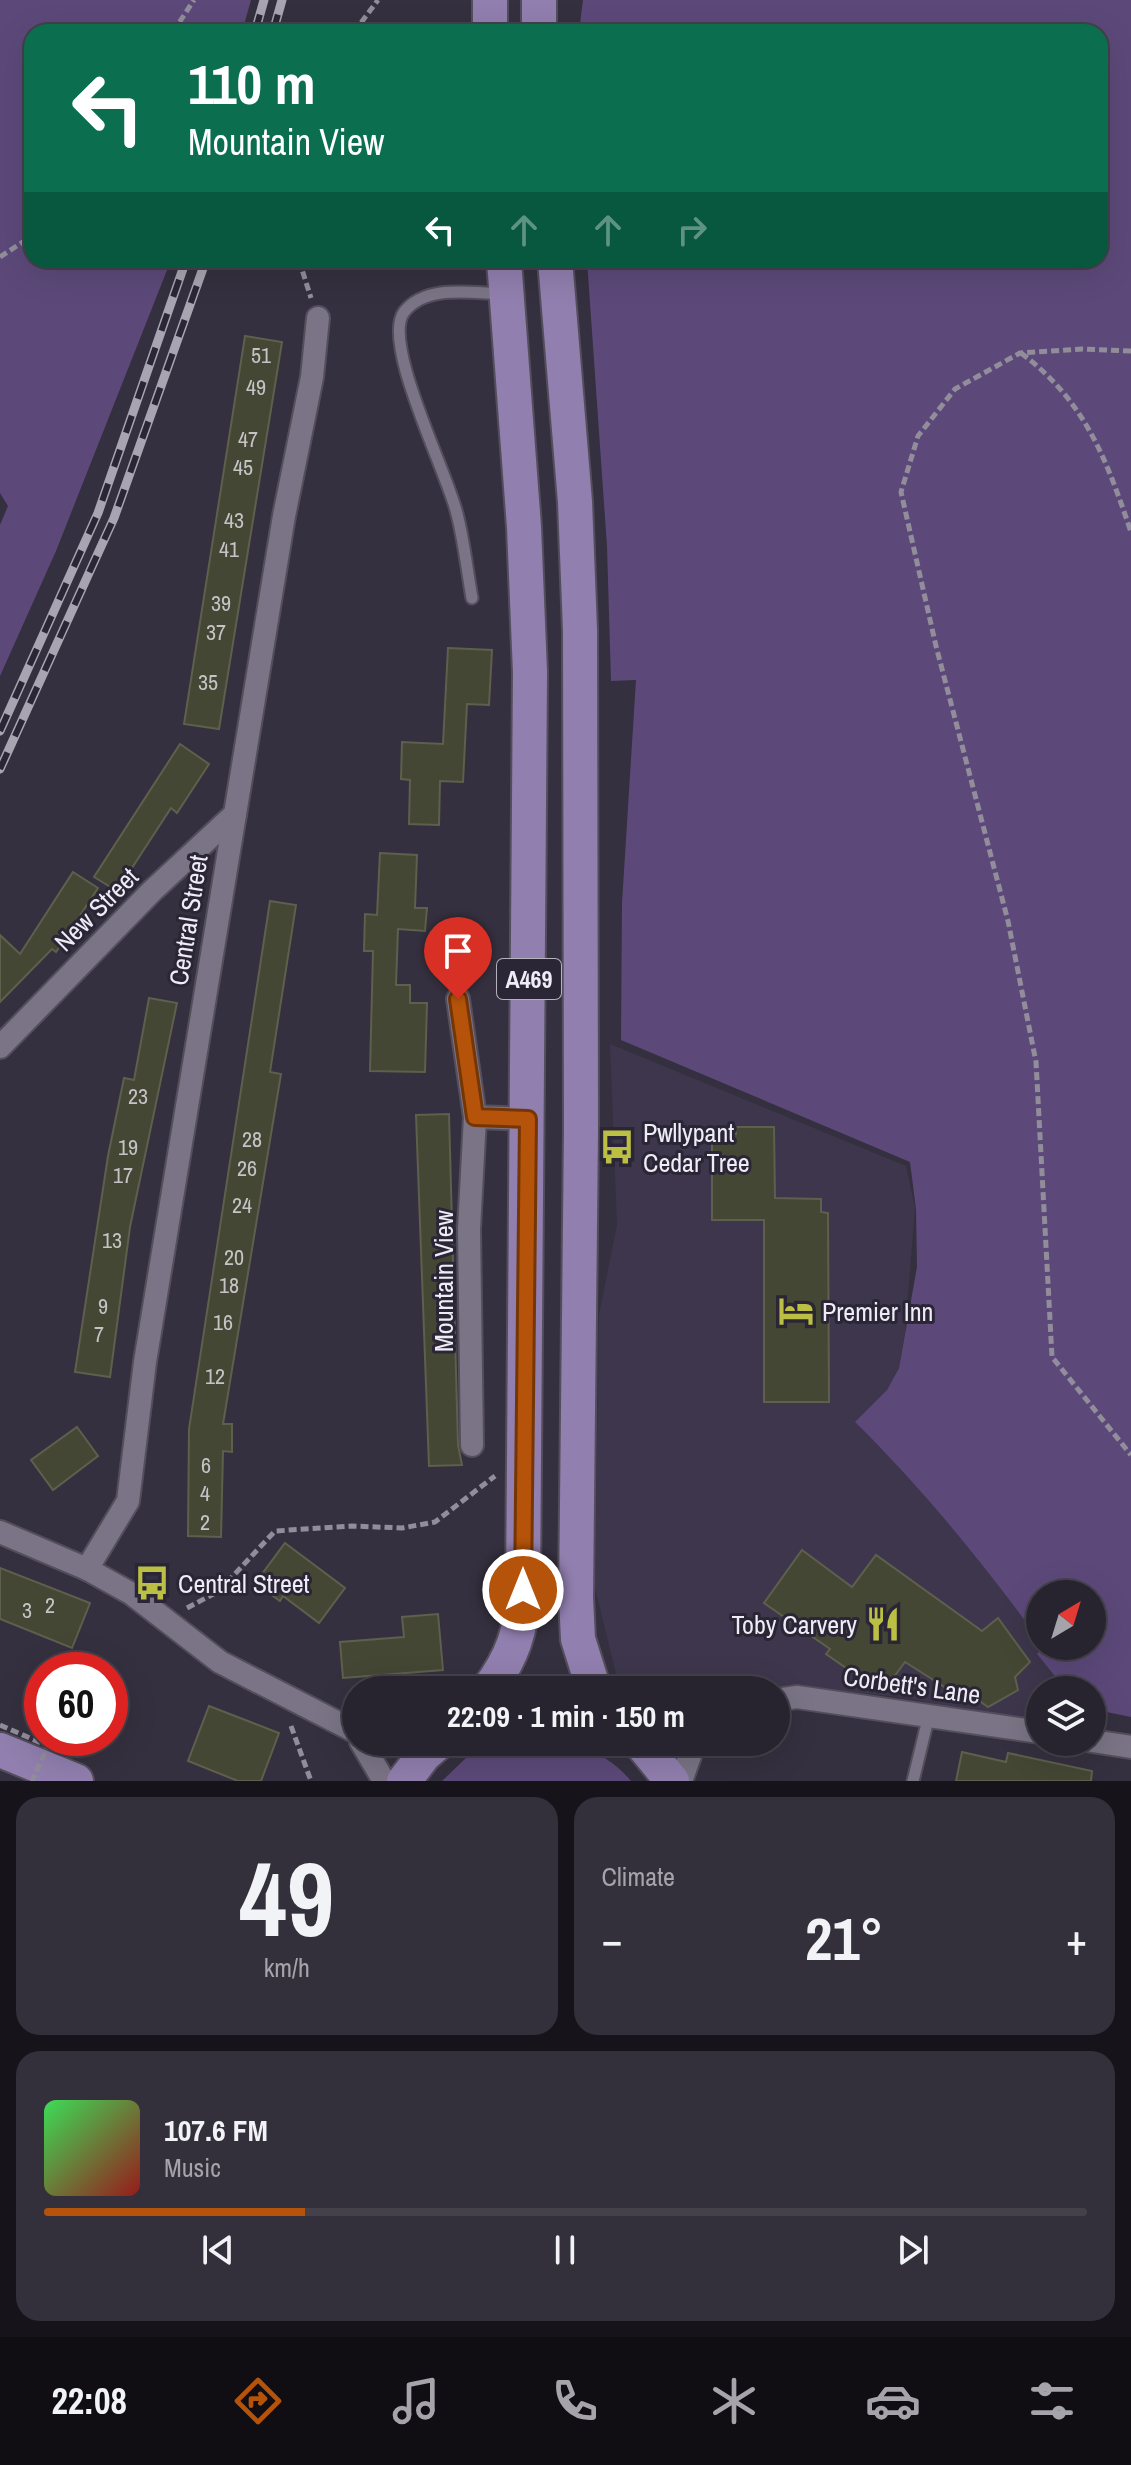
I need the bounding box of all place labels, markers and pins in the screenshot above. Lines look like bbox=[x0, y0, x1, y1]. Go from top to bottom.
pin bbox=[424, 917, 492, 999]
place label: Pwllypant Cedar Tree bbox=[643, 1115, 750, 1180]
bus stop icon: Pwllypant Cedar Tree bbox=[598, 1128, 636, 1166]
hotel icon: Premier Inn bbox=[777, 1292, 815, 1330]
place label: Premier Inn bbox=[822, 1294, 933, 1329]
bus stop icon: Central Street bbox=[133, 1564, 171, 1602]
place label: Central Street bbox=[178, 1566, 310, 1601]
restaurant icon: Toby Carvery bbox=[864, 1605, 902, 1643]
place label: Toby Carvery bbox=[731, 1607, 857, 1642]

